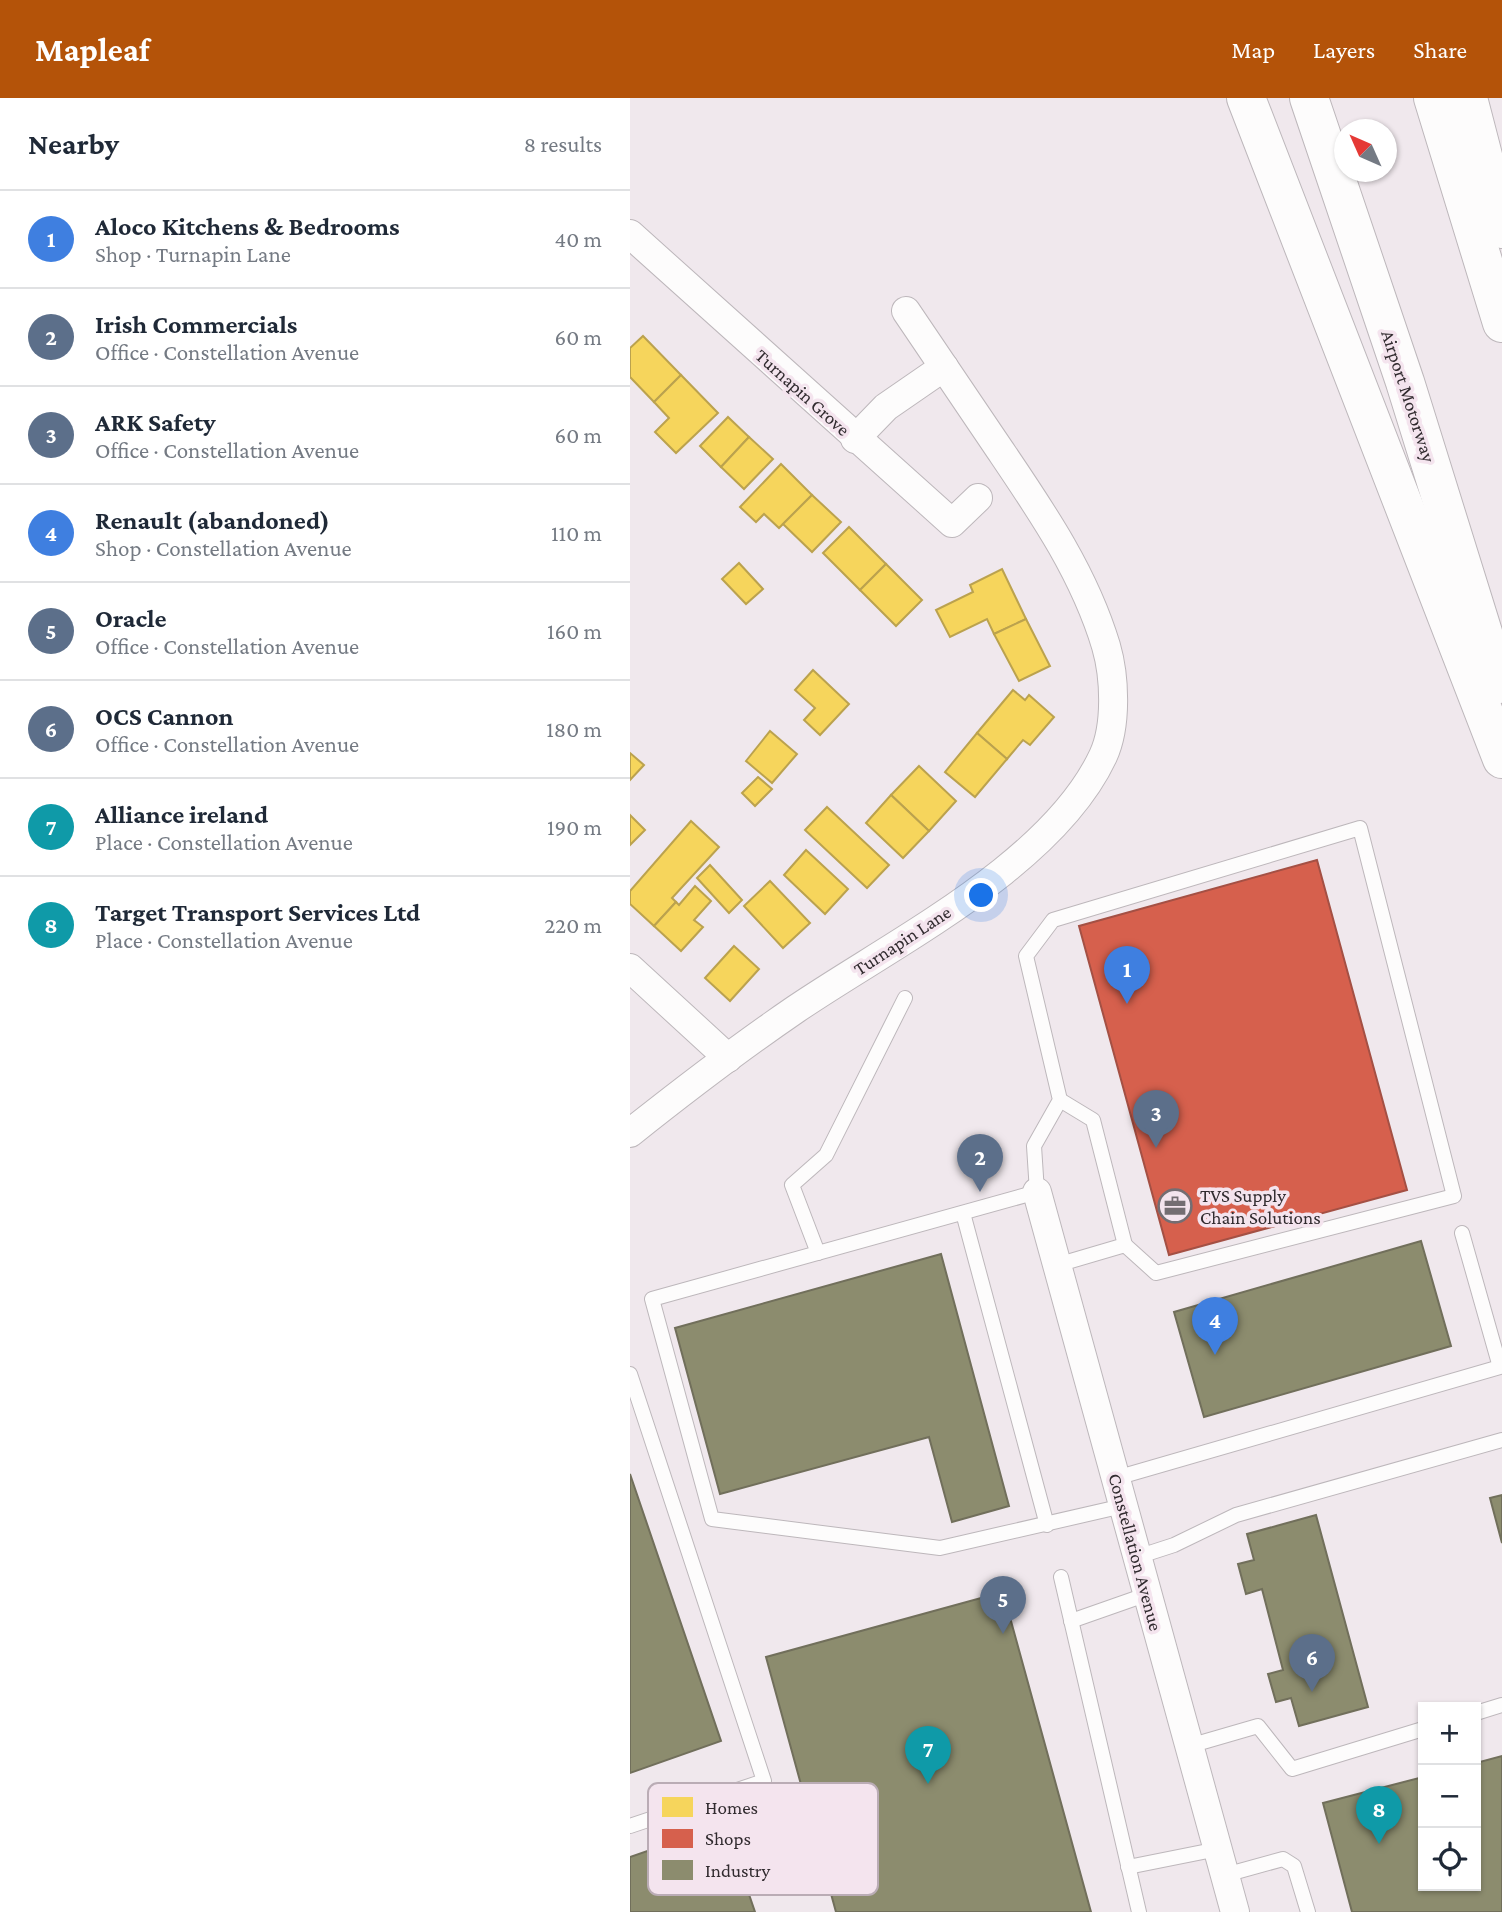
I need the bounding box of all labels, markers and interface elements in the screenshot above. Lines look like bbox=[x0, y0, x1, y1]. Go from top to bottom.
text: Mapleaf bbox=[35, 31, 150, 68]
text: Map bbox=[1231, 36, 1275, 63]
text: Layers bbox=[1313, 36, 1375, 63]
text: Share bbox=[1413, 36, 1467, 63]
north arrow bbox=[1334, 119, 1397, 182]
text: Nearby bbox=[28, 127, 119, 160]
text: 8 results bbox=[524, 131, 602, 157]
text: Aloco Kitchens & Bedrooms bbox=[95, 212, 400, 241]
text: 1 bbox=[47, 226, 55, 252]
text: 40 m bbox=[554, 226, 602, 252]
text: Shop · Turnapin Lane bbox=[95, 241, 291, 267]
text: Irish Commercials bbox=[95, 310, 297, 339]
text: 2 bbox=[45, 324, 57, 350]
text: 60 m bbox=[555, 324, 602, 350]
street label: Airport Motorway bbox=[1377, 328, 1440, 465]
text: Office · Constellation Avenue bbox=[95, 339, 359, 365]
street label: Turnapin Grove bbox=[751, 345, 854, 440]
text: ARK Safety bbox=[95, 408, 216, 437]
text: 3 bbox=[45, 422, 57, 448]
text: 60 m bbox=[555, 422, 602, 448]
text: Office · Constellation Avenue bbox=[95, 437, 359, 463]
text: Renault (abandoned) bbox=[95, 506, 330, 535]
text: 4 bbox=[45, 520, 57, 546]
text: 110 m bbox=[551, 520, 602, 546]
text: Shop · Constellation Avenue bbox=[95, 535, 352, 561]
text: Oracle bbox=[95, 604, 167, 633]
text: 5 bbox=[45, 618, 57, 644]
text: 160 m bbox=[547, 618, 602, 644]
text: Office · Constellation Avenue bbox=[95, 633, 359, 659]
text: OCS Cannon bbox=[95, 702, 233, 731]
text: 6 bbox=[45, 716, 57, 742]
text: 180 m bbox=[546, 716, 602, 742]
text: Office · Constellation Avenue bbox=[95, 731, 359, 757]
text: Alliance ireland bbox=[95, 800, 268, 829]
text: 7 bbox=[45, 814, 57, 840]
text: 190 m bbox=[547, 814, 602, 840]
text: Place · Constellation Avenue bbox=[95, 829, 353, 855]
your location bbox=[964, 878, 998, 912]
text: Target Transport Services Ltd bbox=[95, 898, 420, 927]
street label: Turnapin Lane bbox=[850, 901, 955, 980]
text: 8 bbox=[44, 912, 58, 938]
text: 220 m bbox=[544, 912, 602, 938]
text: Place · Constellation Avenue bbox=[95, 927, 353, 953]
pin: 1 bbox=[1104, 946, 1150, 1004]
pin: 3 bbox=[1133, 1090, 1179, 1148]
pin: 2 bbox=[957, 1134, 1003, 1192]
place label: TVS Supply Chain Solutions bbox=[1200, 1185, 1321, 1228]
office icon: TVS Supply Chain Solutions bbox=[1156, 1187, 1194, 1225]
pin: 4 bbox=[1192, 1297, 1238, 1355]
street label: Constellation Avenue bbox=[1104, 1471, 1167, 1633]
pin: 5 bbox=[980, 1576, 1026, 1634]
pin: 6 bbox=[1289, 1634, 1335, 1692]
map controls bbox=[1418, 1702, 1481, 1891]
button: + bbox=[1418, 1702, 1481, 1765]
pin: 7 bbox=[905, 1726, 951, 1784]
button: − bbox=[1418, 1765, 1481, 1828]
legend bbox=[648, 1783, 878, 1895]
pin: 8 bbox=[1356, 1786, 1402, 1844]
text: Homes bbox=[705, 1797, 758, 1818]
text: Shops bbox=[705, 1828, 751, 1849]
button: locate bbox=[1418, 1828, 1481, 1891]
text: Industry bbox=[705, 1860, 771, 1881]

